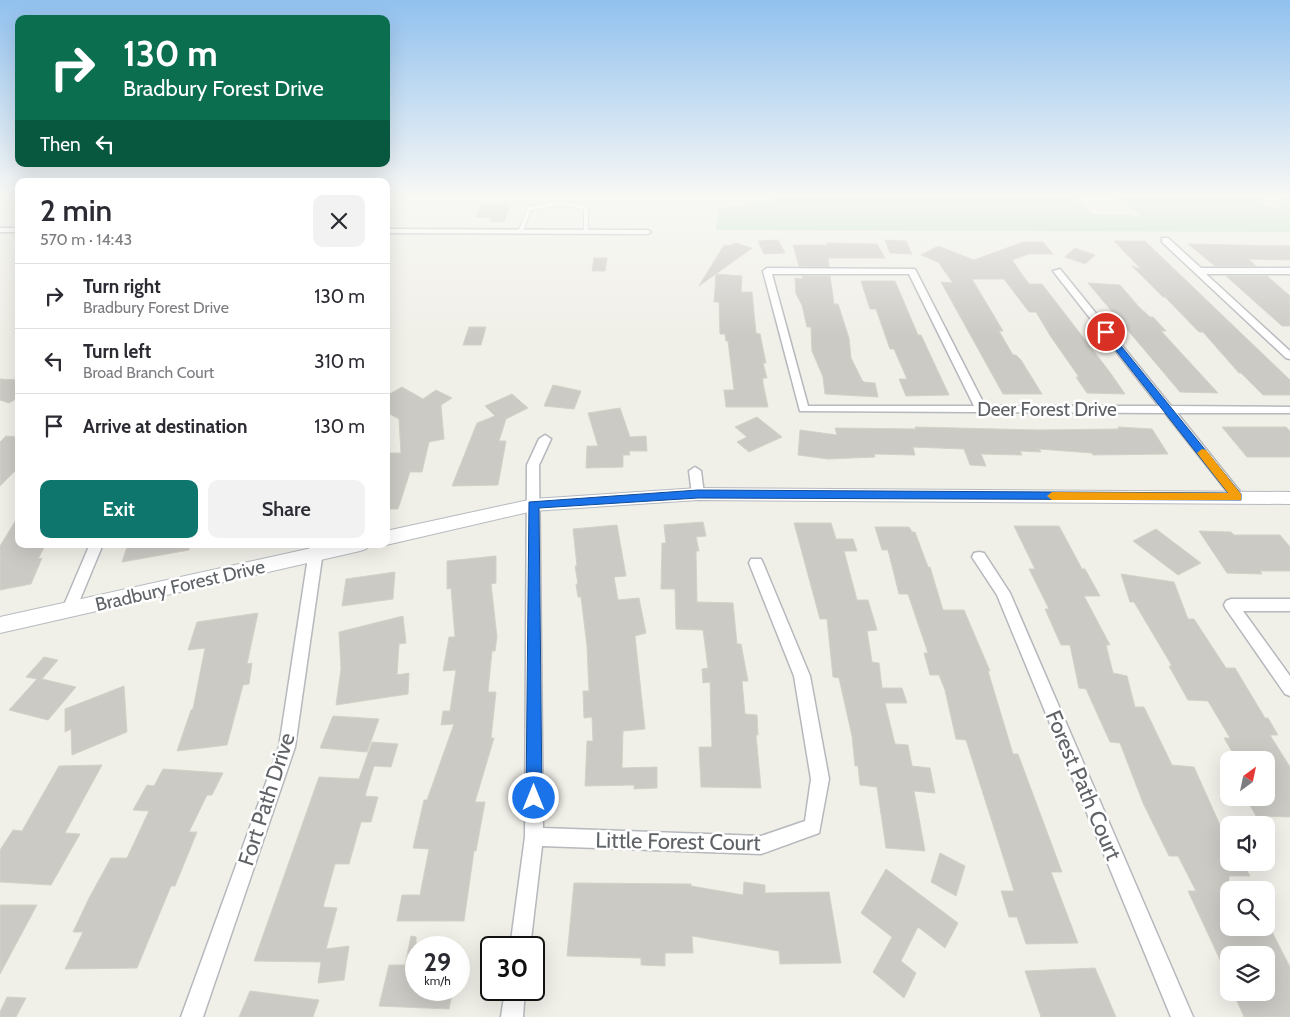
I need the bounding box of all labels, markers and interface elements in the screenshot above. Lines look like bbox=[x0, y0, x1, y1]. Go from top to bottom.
text: 130 m bbox=[123, 32, 218, 75]
icon: right bbox=[40, 35, 105, 100]
text: Bradbury Forest Drive bbox=[123, 75, 324, 102]
icon: left bbox=[91, 130, 119, 158]
text: Then bbox=[40, 133, 81, 156]
text: 2 min bbox=[40, 192, 112, 229]
button: close bbox=[313, 195, 365, 247]
text: 570 m · 14:43 bbox=[40, 230, 132, 249]
text: Turn right bbox=[83, 275, 161, 298]
icon: right bbox=[40, 282, 68, 310]
text: 130 m bbox=[314, 285, 365, 308]
text: Bradbury Forest Drive bbox=[83, 298, 229, 317]
pin bbox=[1085, 311, 1127, 353]
icon: arrive bbox=[1092, 318, 1120, 346]
text: Turn left bbox=[83, 340, 151, 363]
icon: left bbox=[40, 347, 68, 375]
text: 310 m bbox=[314, 350, 365, 373]
text: Broad Branch Court bbox=[83, 363, 214, 382]
street label: Deer Forest Drive bbox=[977, 398, 1117, 421]
icon: arrive bbox=[40, 412, 68, 440]
text: Arrive at destination bbox=[83, 415, 247, 438]
text: 130 m bbox=[314, 415, 365, 438]
button: Exit bbox=[40, 480, 198, 538]
button: Share bbox=[208, 480, 365, 538]
street label: Bradbury Forest Drive bbox=[93, 555, 267, 616]
street label: Forest Path Court bbox=[1040, 706, 1127, 865]
street label: Fort Path Drive bbox=[232, 729, 301, 869]
north arrow bbox=[1220, 751, 1275, 806]
map controls bbox=[1220, 751, 1275, 1001]
position arrow bbox=[507, 771, 559, 823]
button: sound bbox=[1220, 816, 1275, 871]
street label: Little Forest Court bbox=[595, 827, 761, 856]
button: search bbox=[1220, 881, 1275, 936]
speed limit sign: 30 bbox=[480, 936, 545, 1001]
button: layers bbox=[1220, 946, 1275, 1001]
text: 29 bbox=[424, 947, 451, 977]
text: km/h bbox=[424, 973, 451, 988]

